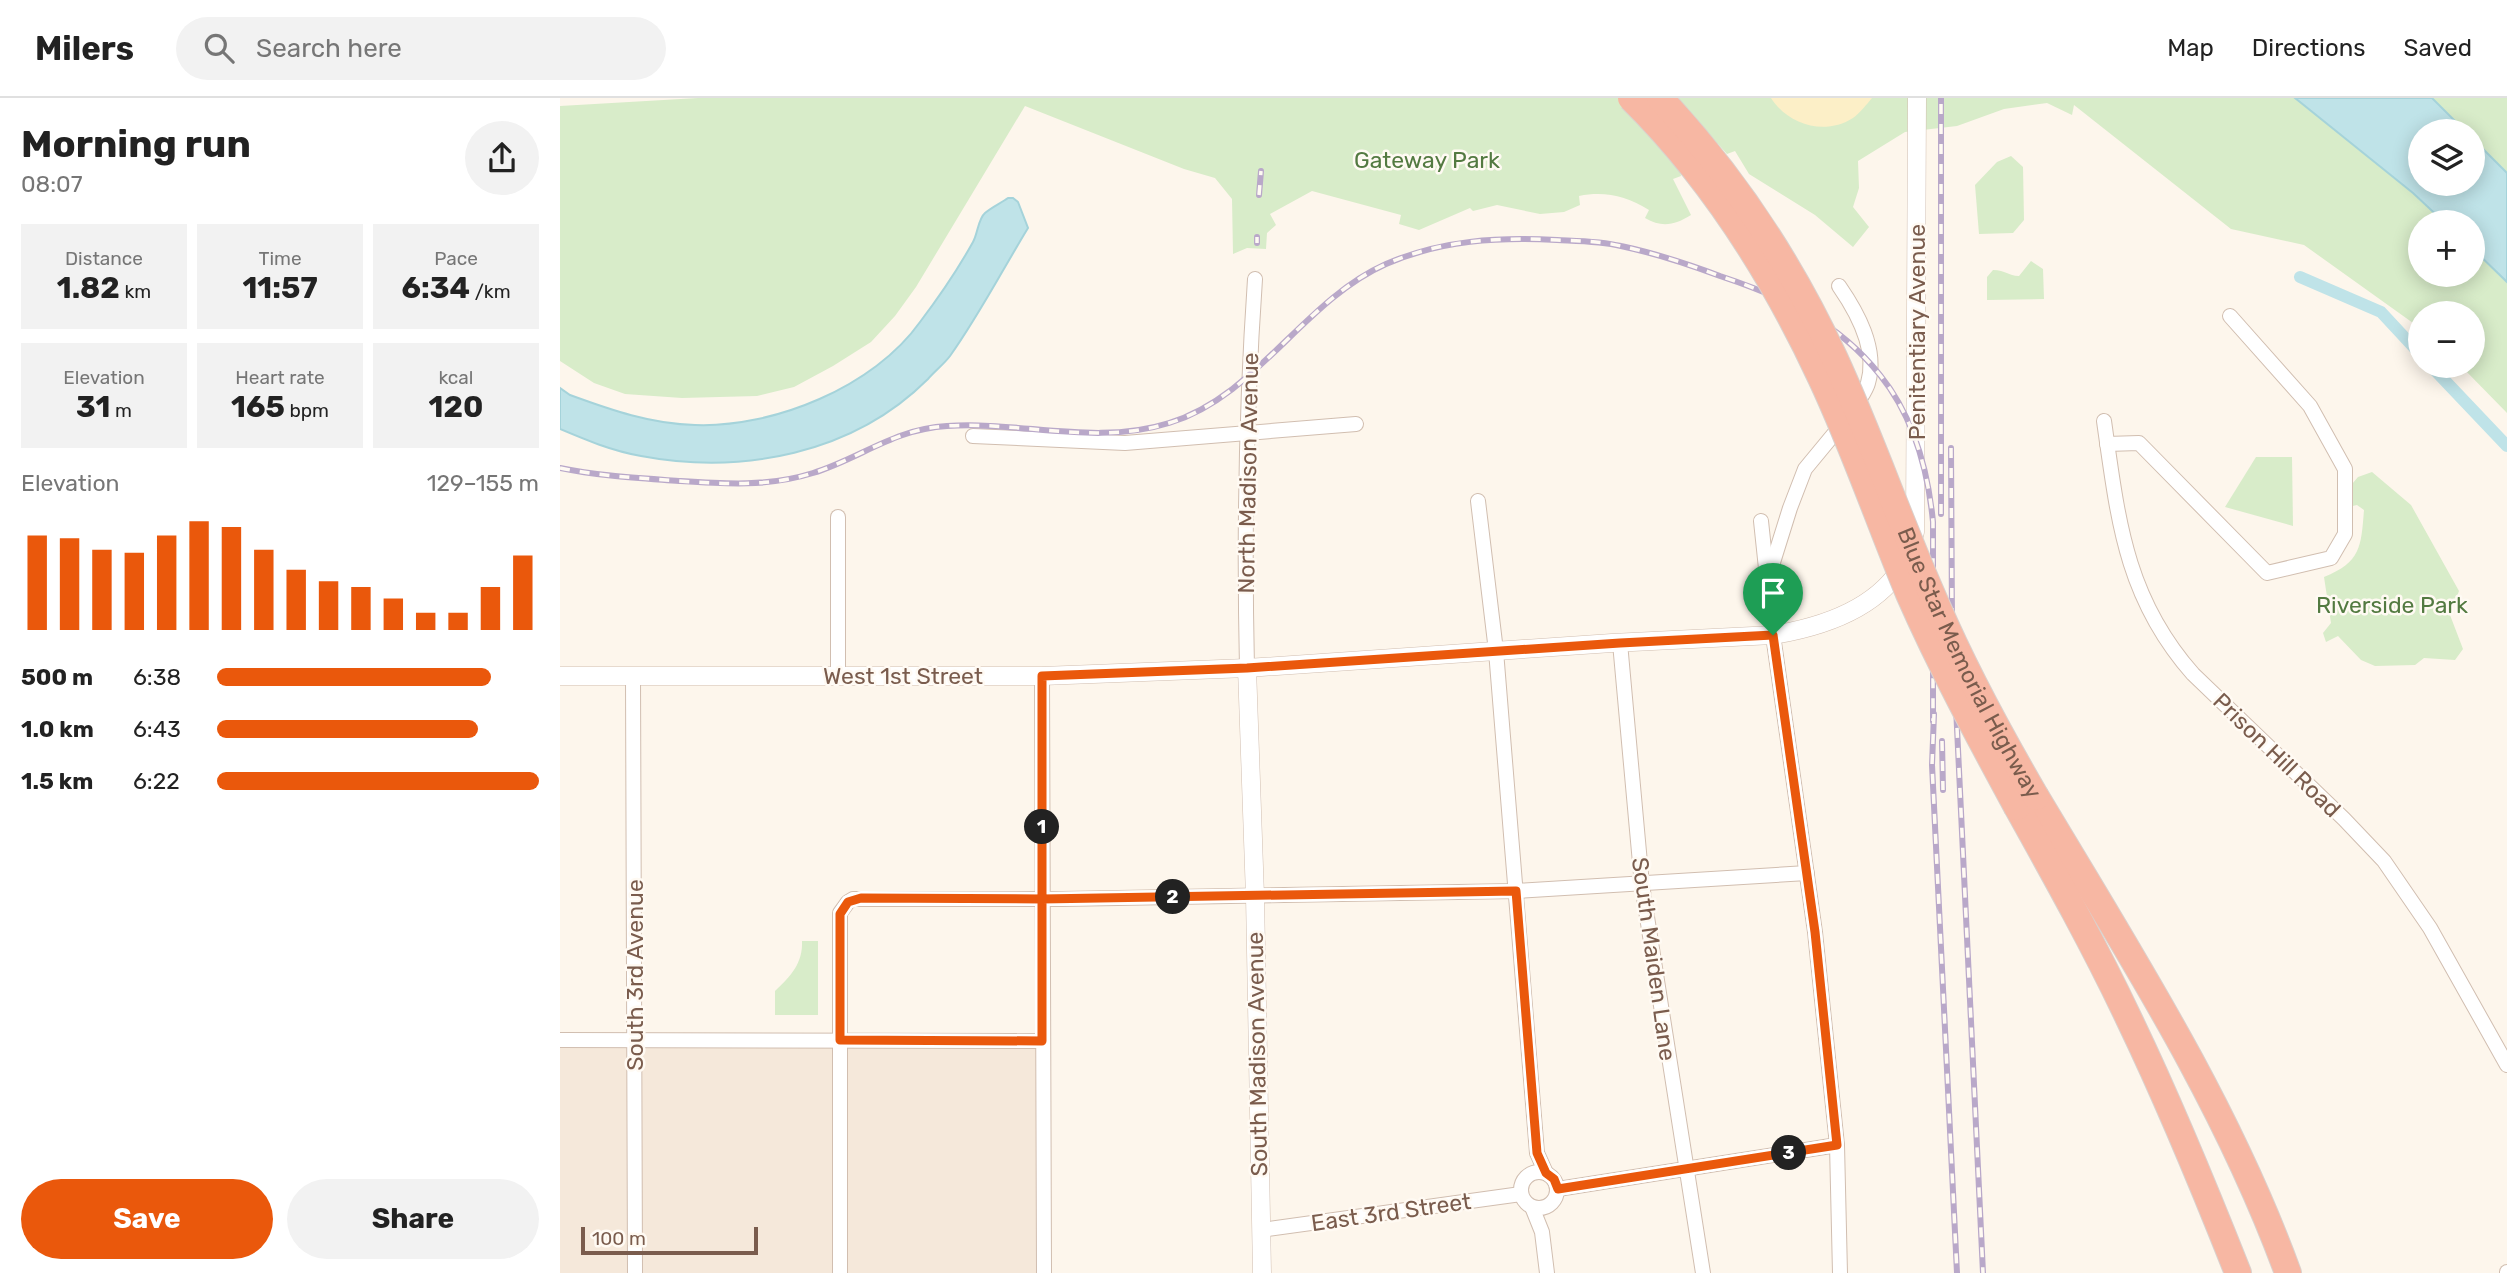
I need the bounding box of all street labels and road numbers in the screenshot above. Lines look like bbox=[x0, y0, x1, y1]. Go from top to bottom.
street label: Penitentiary Avenue bbox=[1903, 224, 1931, 440]
street label: North Madison Avenue bbox=[1232, 352, 1264, 594]
street label: Blue Star Memorial Highway bbox=[1891, 523, 2048, 804]
street label: West 1st Street bbox=[823, 662, 983, 690]
street label: Prison Hill Road bbox=[2207, 687, 2347, 823]
street label: South Maiden Lane bbox=[1626, 855, 1682, 1063]
street label: South 3rd Avenue bbox=[621, 879, 649, 1071]
street label: South Madison Avenue bbox=[1241, 931, 1273, 1177]
street label: East 3rd Street bbox=[1309, 1187, 1473, 1237]

